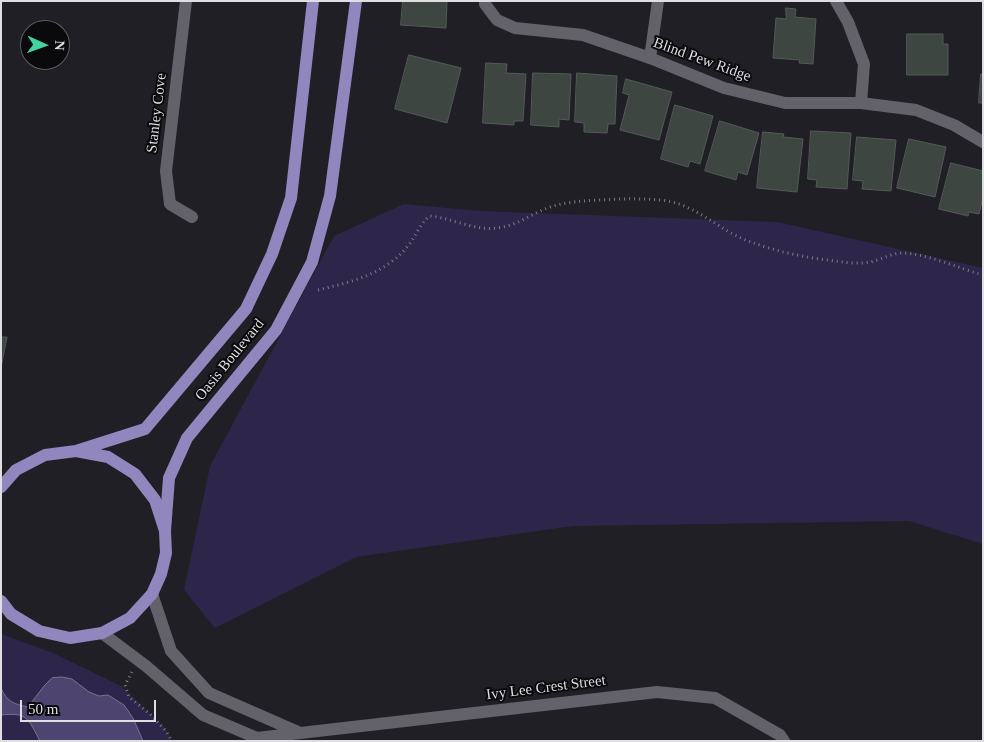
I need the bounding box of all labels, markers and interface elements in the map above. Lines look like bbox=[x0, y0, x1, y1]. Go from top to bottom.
north arrow bbox=[20, 20, 70, 70]
street label: Blind Pew Ridge bbox=[651, 34, 753, 86]
text: N bbox=[52, 40, 67, 51]
street label: Stanley Cove bbox=[143, 72, 171, 154]
street label: Oasis Boulevard bbox=[192, 316, 268, 404]
street label: Ivy Lee Crest Street bbox=[485, 672, 607, 704]
scale bar bbox=[22, 690, 159, 722]
text: 50 m bbox=[28, 701, 58, 717]

